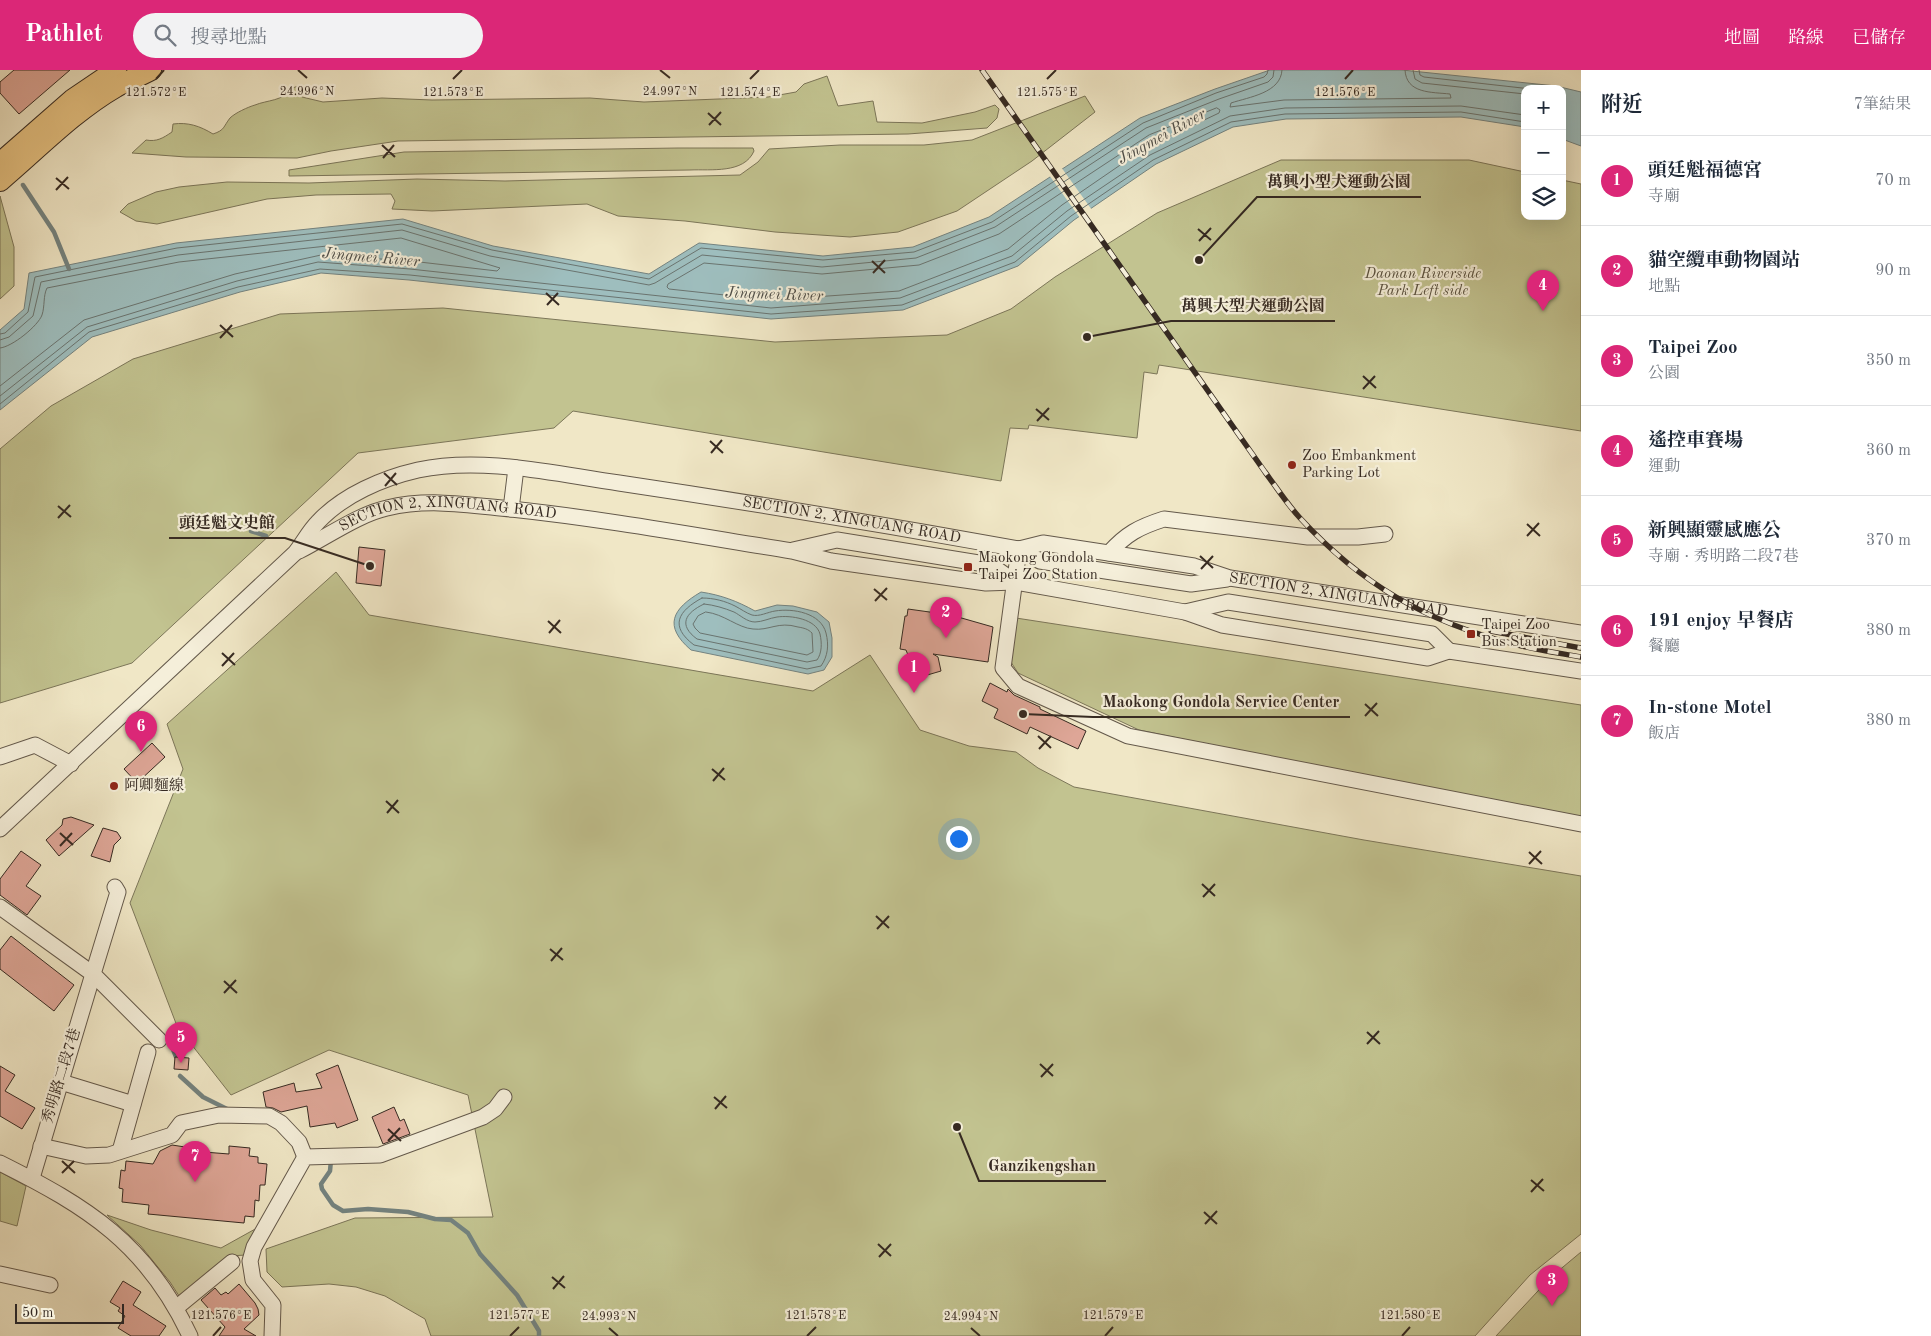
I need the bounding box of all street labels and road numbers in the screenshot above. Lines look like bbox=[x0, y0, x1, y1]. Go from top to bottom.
street label: SECTION 2, XINGUANG ROAD bbox=[337, 495, 557, 534]
street label: SECTION 2, XINGUANG ROAD bbox=[741, 495, 962, 546]
street label: SECTION 2, XINGUANG ROAD bbox=[1228, 570, 1449, 620]
street label: 秀明路二段7巷 bbox=[38, 1026, 84, 1125]

